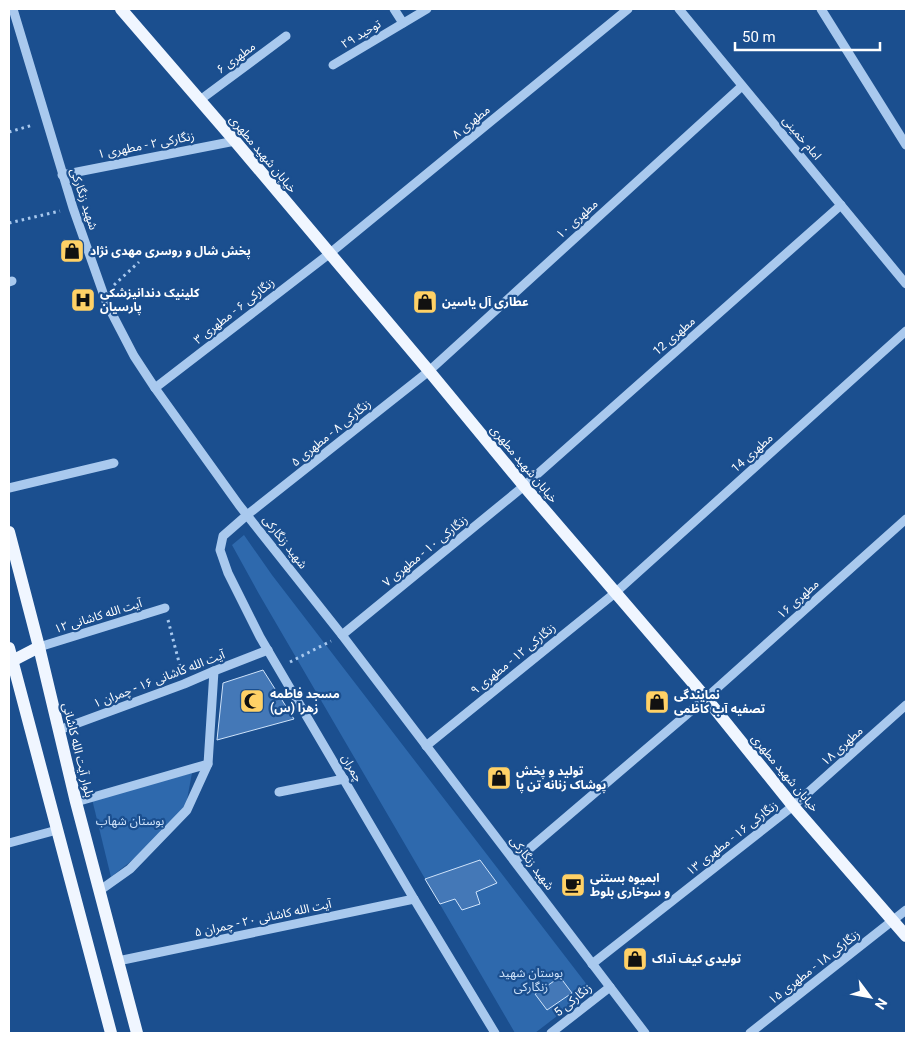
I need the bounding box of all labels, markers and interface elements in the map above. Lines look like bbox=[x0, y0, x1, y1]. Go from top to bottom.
street label: توحید ۲۹ bbox=[339, 16, 384, 51]
scale bar bbox=[735, 20, 880, 52]
text: 50 m bbox=[742, 28, 776, 46]
street label: مطهری ۶ bbox=[214, 39, 258, 77]
street label: مطهری ۸ bbox=[449, 103, 493, 141]
street label: خیابان شهید مطهری bbox=[226, 112, 300, 196]
street label: امام خمینی bbox=[778, 113, 824, 164]
street label: زنگارکی ۲ - مطهری ۱ bbox=[96, 129, 196, 161]
street label: شهید زنگارکی bbox=[67, 166, 101, 232]
street label: مطهری ۱۰ bbox=[553, 197, 601, 241]
shop icon: پخش شال و روسری مهدی نژاد bbox=[59, 238, 85, 264]
place label: پخش شال و روسری مهدی نژاد bbox=[90, 244, 251, 260]
street label: زنگارکی ۶ - مطهری ۳ bbox=[191, 275, 277, 347]
place label: کلینیک دندانپزشکی پارسیان bbox=[100, 286, 200, 316]
hospital icon: کلینیک دندانپزشکی پارسیان bbox=[70, 287, 96, 313]
shop icon: عطاری آل یاسین bbox=[412, 289, 438, 315]
place label: عطاری آل یاسین bbox=[442, 295, 529, 309]
street label: مطهری 12 bbox=[650, 314, 698, 358]
street label: زنگارکی ۸ - مطهری ۵ bbox=[288, 397, 374, 469]
street label: خیابان شهید مطهری bbox=[487, 422, 561, 506]
street label: مطهری 14 bbox=[728, 431, 776, 475]
street label: زنگارکی ۱۰ - مطهری ۷ bbox=[380, 512, 470, 590]
street label: شهید زنگارکی bbox=[260, 513, 310, 572]
street label: مطهری ۱۶ bbox=[774, 577, 822, 621]
street label: آیت الله کاشانی ۱۲ bbox=[52, 596, 144, 636]
street label: زنگارکی ۱۲ - مطهری ۹ bbox=[468, 620, 558, 698]
street label: آیت الله کاشانی ۱۶ - چمران ۱ bbox=[91, 647, 228, 712]
place label: مسجد فاطمه زهرا (س) bbox=[270, 687, 340, 715]
mosque icon: مسجد فاطمه زهرا (س) bbox=[239, 688, 265, 714]
place label: نمایندگی تصفیه آب کاظمی bbox=[674, 688, 766, 716]
shop icon: نمایندگی تصفیه آب کاظمی bbox=[644, 689, 670, 715]
street label: بلوار آیت الله کاشانی bbox=[59, 701, 97, 799]
street label: مطهری ۱۸ bbox=[818, 724, 866, 768]
street label: خیابان شهید مطهری bbox=[748, 731, 822, 815]
street label: چمران bbox=[338, 752, 365, 785]
place label: تولید و پخش پوشاک زنانه تن پا bbox=[516, 764, 606, 794]
shop icon: تولید و پخش پوشاک زنانه تن پا bbox=[486, 765, 512, 791]
street label: زنگارکی ۱۶ - مطهری ۱۳ bbox=[684, 798, 780, 878]
park label: بوستان شهاب bbox=[96, 814, 164, 828]
street label: شهید زنگارکی bbox=[507, 833, 557, 893]
place label: ابمیوه بستنی و ‌سوخاری بلوط bbox=[590, 871, 670, 899]
cafe icon: ابمیوه بستنی و ‌سوخاری بلوط bbox=[560, 872, 586, 898]
street label: آیت الله کاشانی ۲۰ - چمران ۵ bbox=[193, 897, 333, 940]
street label: زنگارکی ۱۸ - مطهری ۱۵ bbox=[766, 927, 862, 1007]
shop icon: تولیدی کیف آداک bbox=[622, 946, 648, 972]
place label: تولیدی کیف آداک bbox=[652, 952, 742, 966]
park label: بوستان شهید زنگارکی bbox=[499, 966, 563, 994]
north arrow bbox=[845, 972, 895, 1022]
street label: زنگارکی 5 bbox=[551, 981, 595, 1019]
text: N bbox=[872, 995, 890, 1012]

